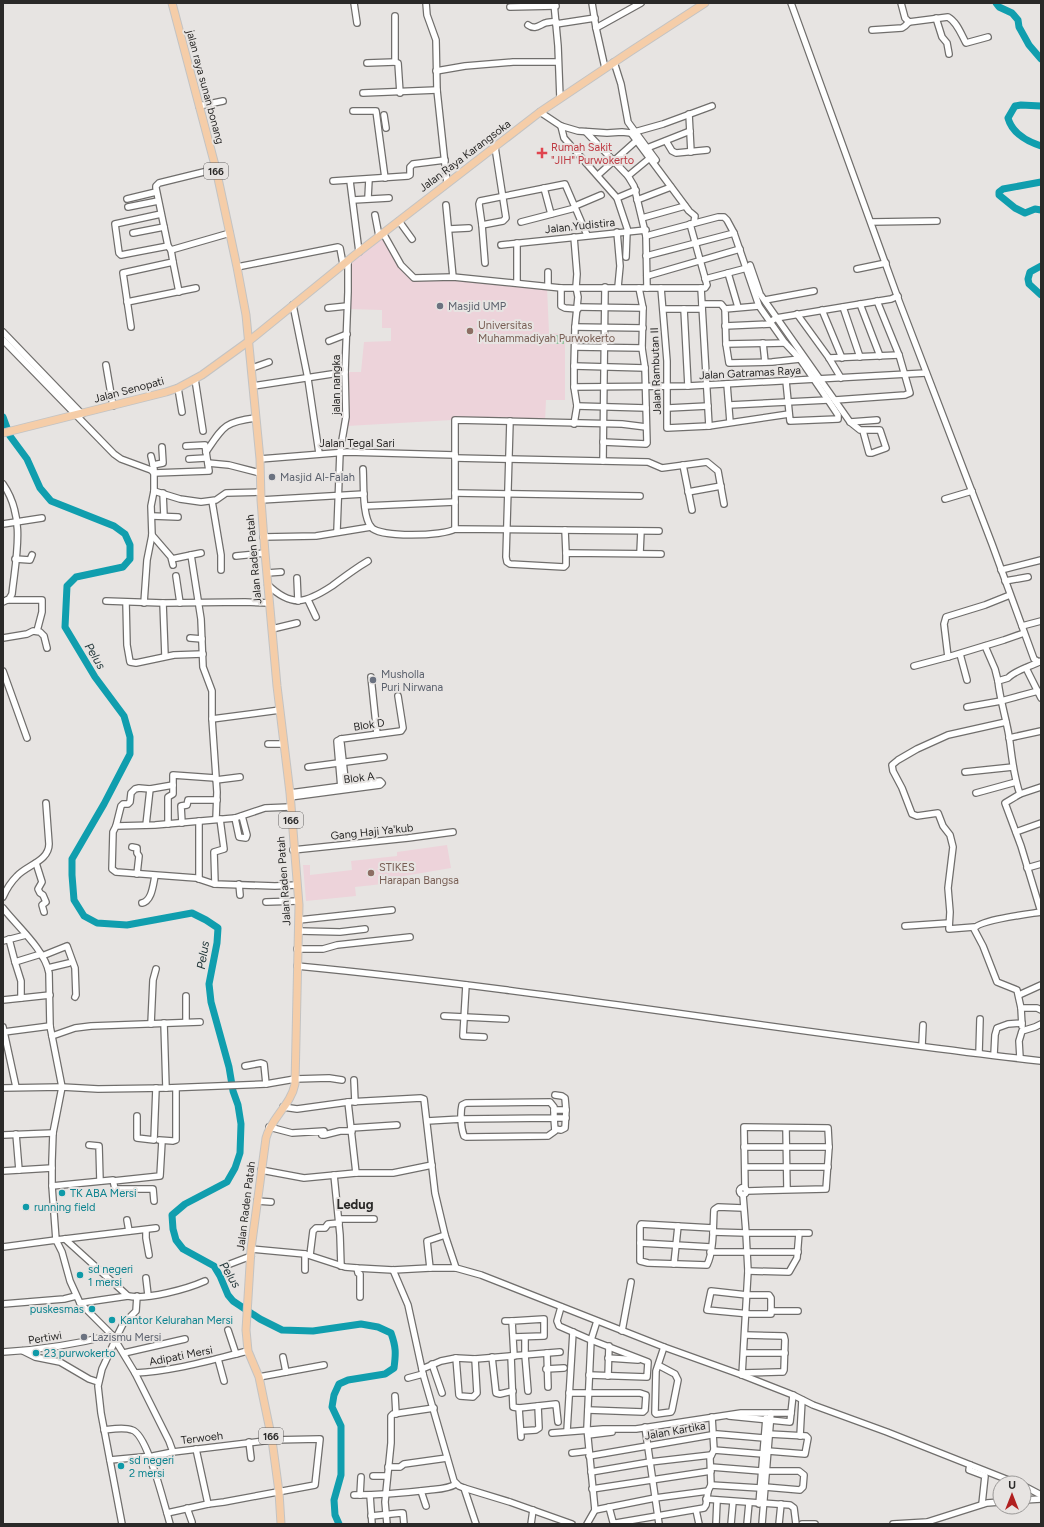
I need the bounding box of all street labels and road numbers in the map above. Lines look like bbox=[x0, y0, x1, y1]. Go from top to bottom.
street label: jalan raya sunan bonang bbox=[183, 27, 227, 146]
street label: Jalan Raya Karangsoka bbox=[417, 117, 513, 195]
road number: 166 bbox=[204, 163, 228, 179]
street label: Jalan.Yudistira bbox=[544, 216, 616, 236]
street label: Jalan Rambutan II bbox=[648, 327, 664, 415]
street label: jalan nangka bbox=[330, 355, 343, 416]
street label: Jalan Gatramas Raya bbox=[699, 364, 801, 382]
street label: Jalan Senopati bbox=[92, 374, 166, 406]
street label: Jalan Tegal Sari bbox=[319, 437, 395, 450]
street label: Jalan Raden Patah bbox=[244, 514, 264, 604]
street label: Blok D bbox=[353, 716, 386, 734]
street label: Blok A bbox=[343, 770, 376, 786]
road number: 166 bbox=[279, 812, 303, 828]
street label: Gang Haji Ya'kub bbox=[330, 821, 414, 843]
street label: Jalan Raden Patah bbox=[274, 836, 294, 926]
street label: Jalan Raden Patah bbox=[234, 1161, 258, 1251]
street label: Pertiwi bbox=[27, 1329, 63, 1347]
street label: Adipati Mersi bbox=[148, 1343, 214, 1369]
street label: Jalan Kartika bbox=[644, 1419, 706, 1443]
road number: 166 bbox=[259, 1428, 283, 1444]
street label: Terwoeh bbox=[180, 1429, 224, 1447]

